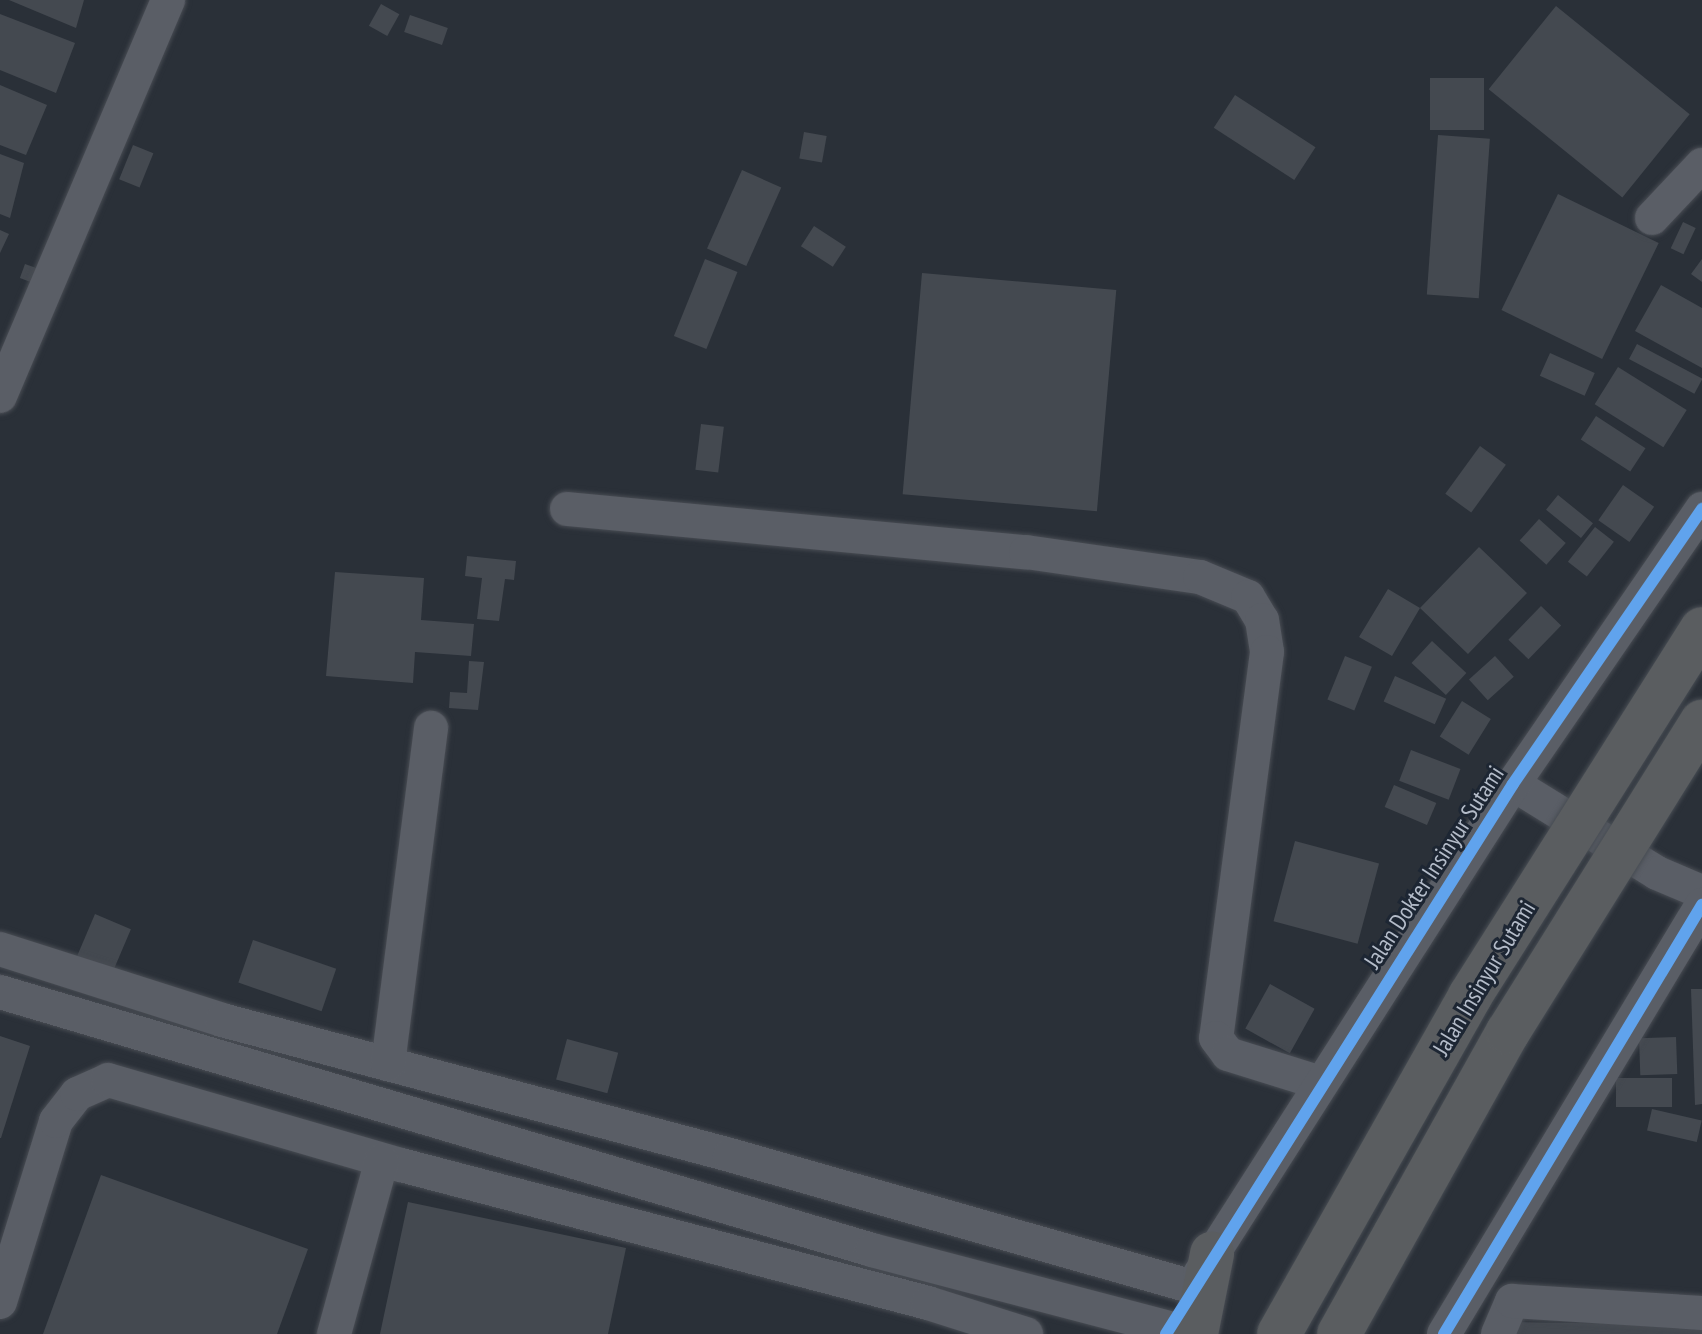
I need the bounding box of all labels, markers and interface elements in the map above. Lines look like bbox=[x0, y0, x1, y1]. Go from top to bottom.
street label: Jalan Dokter Insinyur Sutami bbox=[1358, 760, 1510, 974]
street label: Jalan Insinyur Sutami bbox=[1427, 896, 1541, 1060]

